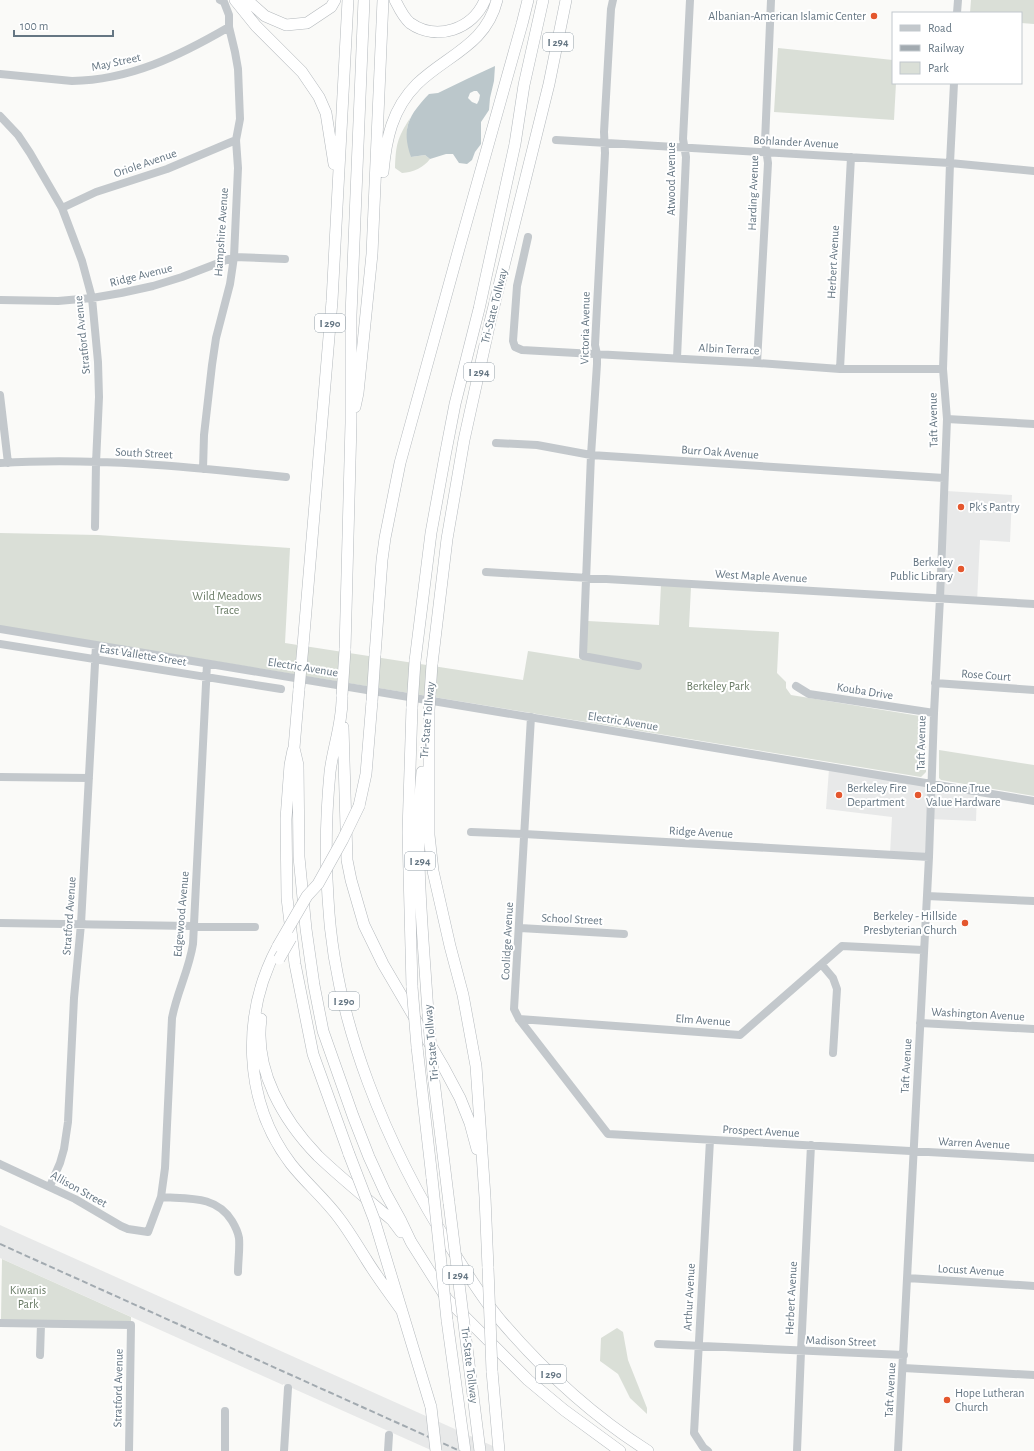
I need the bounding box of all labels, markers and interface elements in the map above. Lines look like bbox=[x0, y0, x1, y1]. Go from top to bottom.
place label: Albanian-American Islamic Center bbox=[708, 10, 866, 22]
marker: Albanian-American Islamic Center bbox=[869, 11, 879, 21]
scale bar bbox=[14, 12, 113, 38]
legend bbox=[892, 12, 1022, 84]
text: 100 m bbox=[20, 20, 48, 32]
text: Road bbox=[928, 22, 952, 34]
road number: I 294 bbox=[543, 33, 573, 51]
text: Railway bbox=[928, 42, 964, 55]
street label: May Street bbox=[90, 51, 142, 74]
text: Park bbox=[928, 62, 949, 74]
street label: Bohlander Avenue bbox=[753, 134, 839, 150]
street label: Atwood Avenue bbox=[665, 142, 677, 216]
street label: Oriole Avenue bbox=[112, 147, 178, 179]
street label: Harding Avenue bbox=[746, 155, 760, 231]
street label: Hampshire Avenue bbox=[212, 187, 230, 277]
street label: Herbert Avenue bbox=[825, 225, 841, 299]
street label: Ridge Avenue bbox=[108, 261, 174, 289]
street label: Tri-State Tollway bbox=[479, 267, 510, 345]
street label: Victoria Avenue bbox=[578, 291, 592, 365]
street label: Stratford Avenue bbox=[72, 295, 92, 375]
road number: I 290 bbox=[315, 314, 345, 332]
street label: Albin Terrace bbox=[698, 341, 760, 357]
road number: I 294 bbox=[464, 363, 494, 381]
street label: Taft Avenue bbox=[927, 392, 939, 448]
street label: Burr Oak Avenue bbox=[681, 443, 759, 461]
street label: South Street bbox=[115, 445, 173, 461]
place label: Pk's Pantry bbox=[969, 501, 1020, 514]
marker: Pk's Pantry bbox=[956, 502, 966, 512]
place label: Berkeley Public Library bbox=[890, 556, 953, 583]
marker: Berkeley Public Library bbox=[956, 564, 966, 574]
street label: West Maple Avenue bbox=[715, 568, 807, 584]
park label: Wild Meadows Trace bbox=[192, 590, 262, 616]
street label: East Vallette Street bbox=[99, 642, 187, 668]
street label: Electric Avenue bbox=[267, 656, 339, 678]
street label: Rose Court bbox=[961, 667, 1011, 683]
park label: Berkeley Park bbox=[687, 680, 750, 693]
street label: Tri-State Tollway bbox=[418, 681, 437, 759]
street label: Kouba Drive bbox=[836, 681, 894, 701]
street label: Electric Avenue bbox=[587, 710, 659, 732]
street label: Taft Avenue bbox=[915, 715, 927, 771]
place label: Berkeley Fire Department bbox=[847, 782, 907, 808]
place label: LeDonne True Value Hardware bbox=[926, 782, 1000, 808]
marker: Berkeley Fire Department bbox=[834, 790, 844, 800]
marker: LeDonne True Value Hardware bbox=[913, 790, 923, 800]
street label: Ridge Avenue bbox=[669, 824, 733, 840]
road number: I 294 bbox=[405, 852, 435, 870]
street label: Edgewood Avenue bbox=[171, 871, 191, 957]
street label: Stratford Avenue bbox=[60, 876, 78, 956]
street label: Coolidge Avenue bbox=[499, 902, 515, 980]
place label: Berkeley - Hillside Presbyterian Church bbox=[863, 910, 957, 937]
street label: School Street bbox=[541, 911, 603, 927]
marker: Berkeley - Hillside Presbyterian Church bbox=[960, 918, 970, 928]
road number: I 290 bbox=[329, 992, 359, 1010]
street label: Tri-State Tollway bbox=[422, 1004, 441, 1082]
street label: Washington Avenue bbox=[931, 1006, 1025, 1022]
street label: Elm Avenue bbox=[675, 1012, 731, 1028]
street label: Taft Avenue bbox=[899, 1038, 913, 1094]
street label: Prospect Avenue bbox=[722, 1123, 800, 1139]
street label: Warren Avenue bbox=[938, 1135, 1010, 1151]
street label: Allison Street bbox=[49, 1169, 109, 1209]
street label: Herbert Avenue bbox=[783, 1261, 799, 1335]
street label: Locust Avenue bbox=[937, 1262, 1005, 1278]
street label: Arthur Avenue bbox=[681, 1263, 697, 1331]
road number: I 294 bbox=[443, 1266, 473, 1284]
park label: Kiwanis Park bbox=[10, 1284, 46, 1310]
street label: Tri-State Tollway bbox=[458, 1326, 481, 1404]
street label: Madison Street bbox=[805, 1334, 877, 1348]
street label: Stratford Avenue bbox=[111, 1348, 125, 1428]
street label: Taft Avenue bbox=[883, 1362, 897, 1418]
road number: I 290 bbox=[536, 1365, 566, 1383]
place label: Hope Lutheran Church bbox=[955, 1387, 1025, 1413]
marker: Hope Lutheran Church bbox=[942, 1395, 952, 1405]

